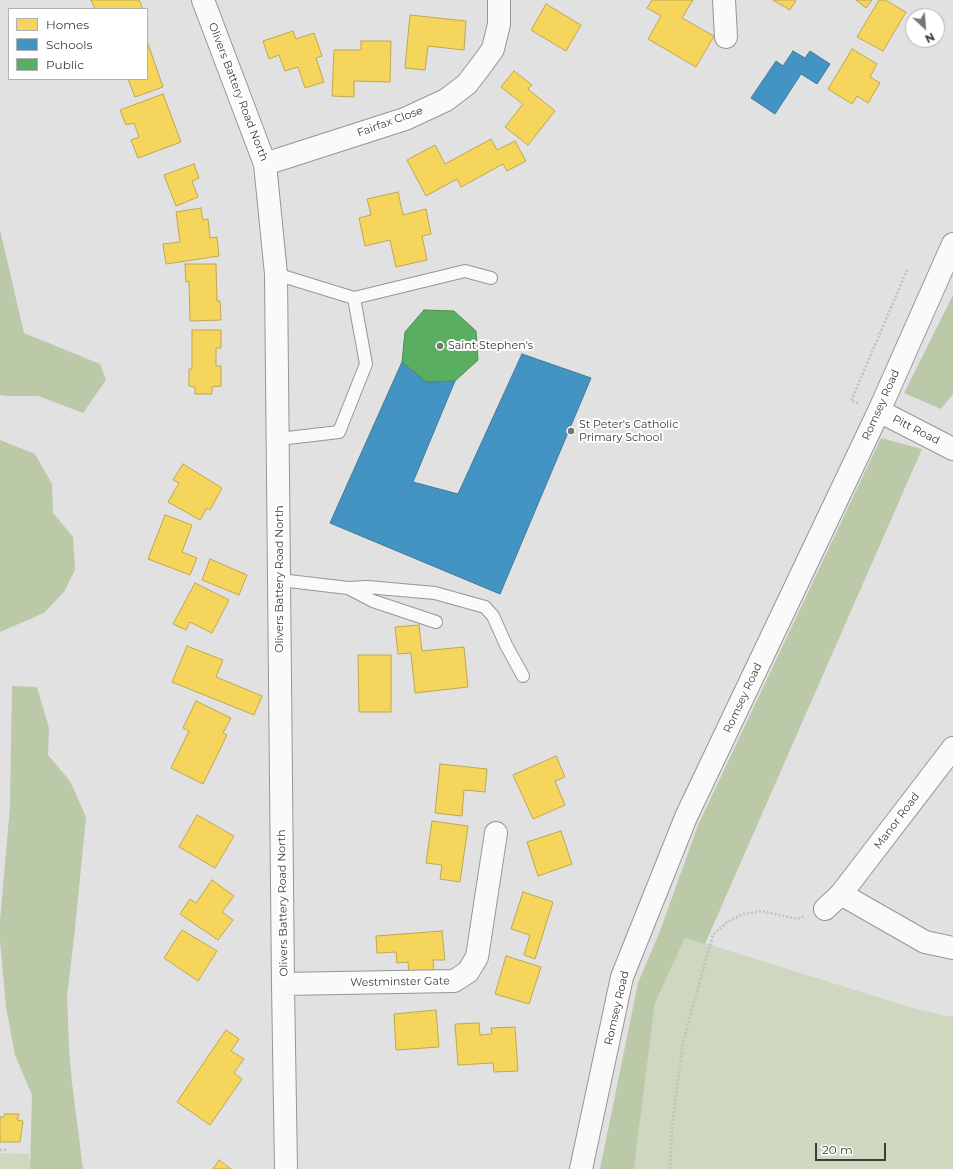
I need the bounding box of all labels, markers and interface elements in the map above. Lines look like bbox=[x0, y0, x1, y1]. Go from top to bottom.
legend bbox=[8, 8, 148, 80]
north arrow bbox=[905, 8, 945, 48]
text: Homes bbox=[46, 17, 89, 32]
street label: Olivers Battery Road North bbox=[205, 21, 271, 163]
text: N bbox=[923, 30, 937, 46]
text: Schools bbox=[46, 37, 92, 52]
text: Public bbox=[46, 57, 84, 72]
street label: Fairfax Close bbox=[355, 104, 425, 140]
place label: Saint Stephen's bbox=[448, 339, 533, 353]
marker: Saint Stephen's bbox=[435, 341, 445, 351]
street label: Romsey Road bbox=[860, 368, 902, 442]
street label: Pitt Road bbox=[890, 413, 942, 447]
place label: St Peter's Catholic Primary School bbox=[579, 418, 678, 444]
marker: St Peter's Catholic Primary School bbox=[566, 426, 576, 436]
street label: Olivers Battery Road North bbox=[273, 505, 287, 653]
street label: Romsey Road bbox=[721, 661, 765, 735]
street label: Manor Road bbox=[871, 790, 923, 852]
street label: Olivers Battery Road North bbox=[275, 829, 291, 977]
street label: Romsey Road bbox=[602, 969, 632, 1047]
street label: Westminster Gate bbox=[350, 975, 450, 989]
scale bar bbox=[817, 1135, 888, 1161]
text: 20 m bbox=[822, 1142, 853, 1157]

